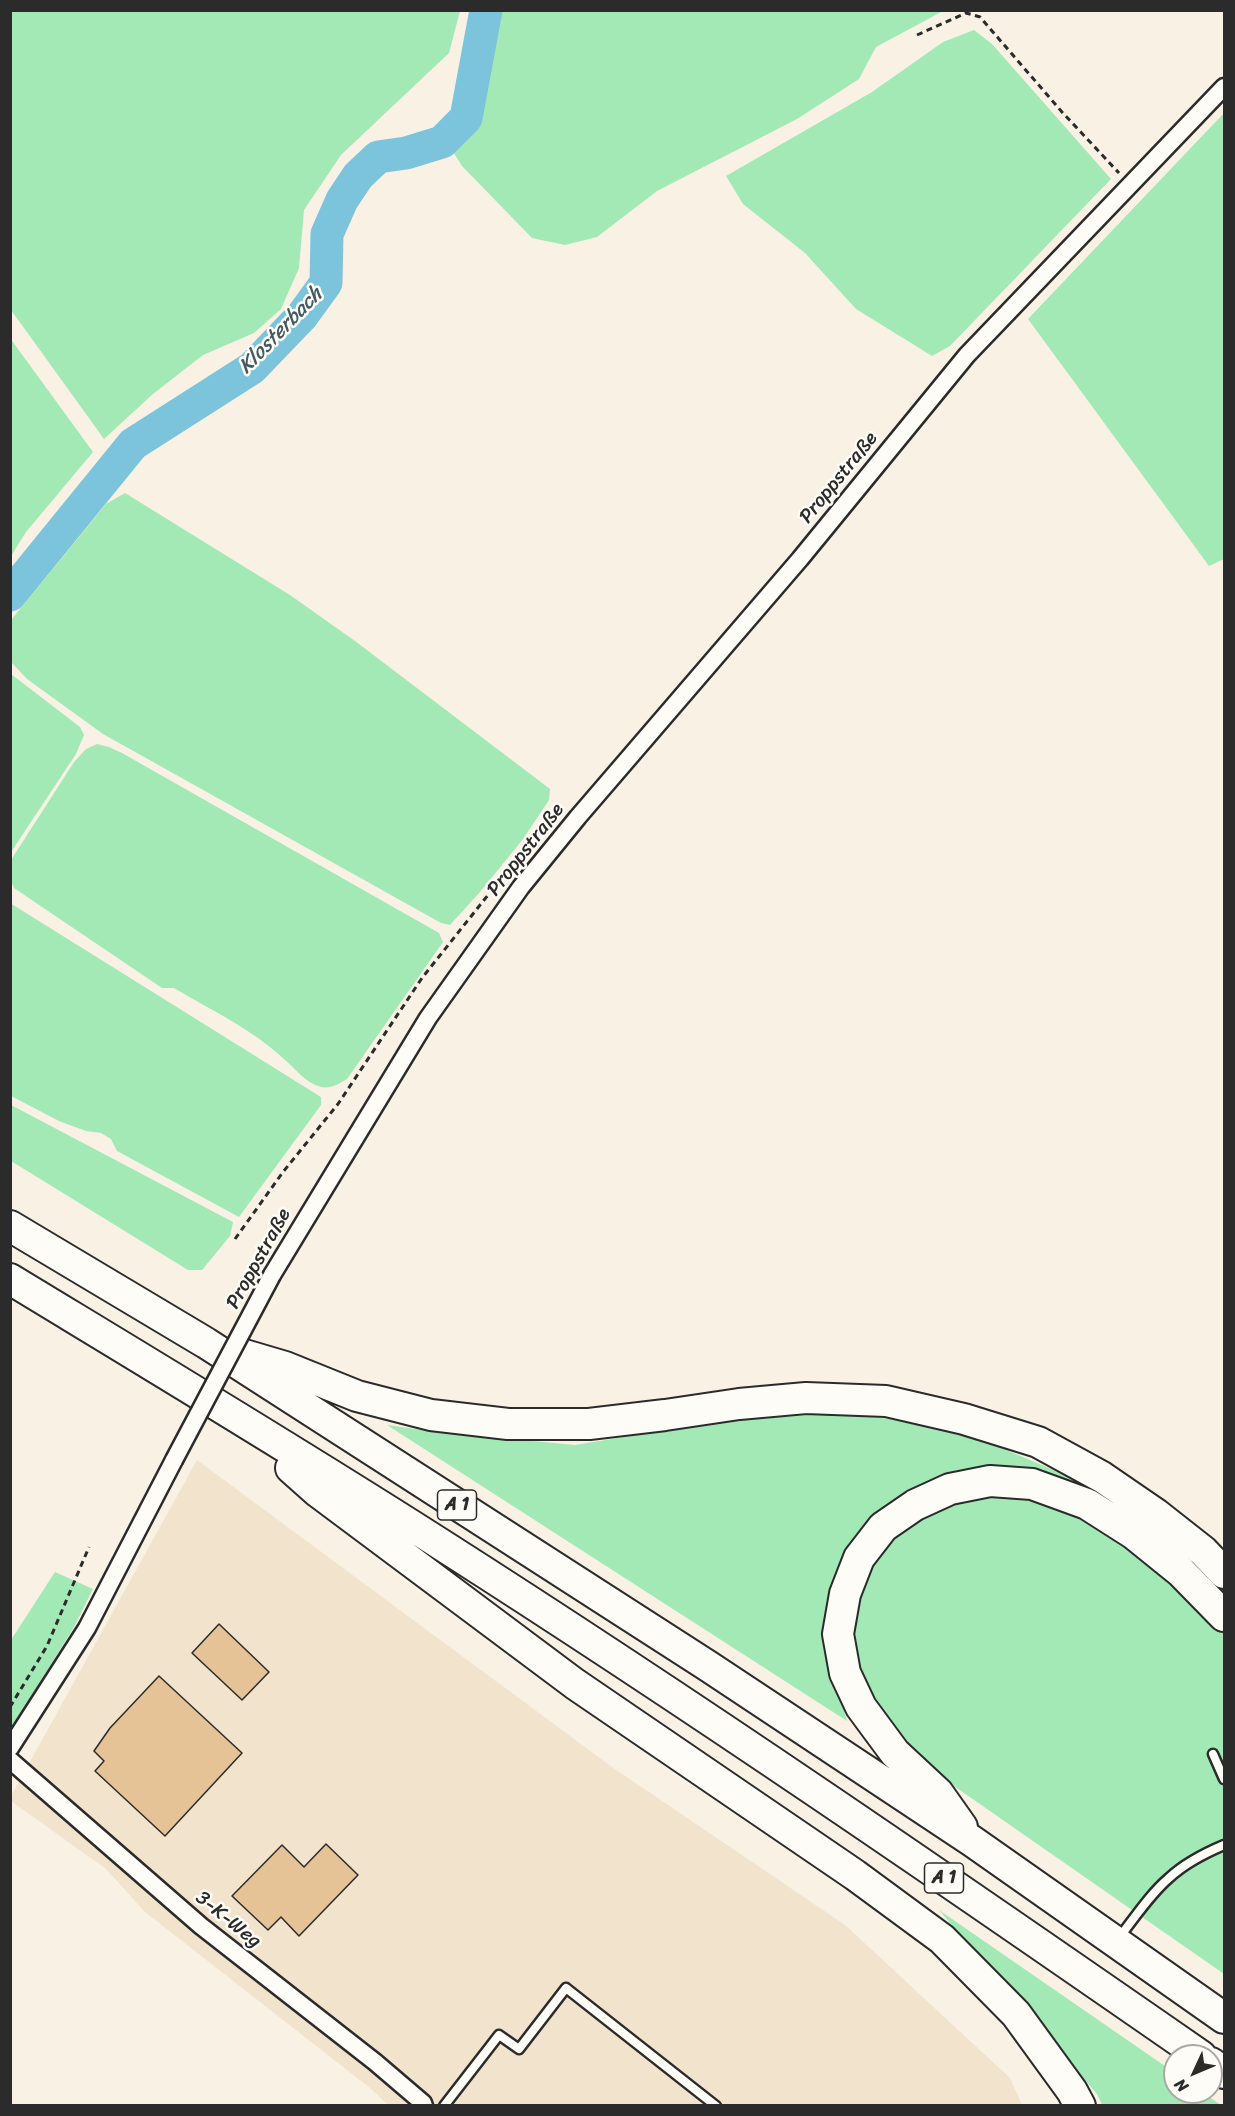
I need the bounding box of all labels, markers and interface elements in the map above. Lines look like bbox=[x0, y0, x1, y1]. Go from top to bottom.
water label: Klosterbach bbox=[234, 283, 328, 379]
street label: Proppstraße bbox=[795, 427, 883, 529]
street label: Proppstraße bbox=[482, 799, 570, 901]
street label: Proppstraße bbox=[222, 1205, 296, 1313]
road number: A 1 bbox=[438, 1490, 476, 1520]
road number: A 1 bbox=[924, 1863, 964, 1893]
street label: 3-K-Weg bbox=[190, 1886, 266, 1954]
north arrow bbox=[1163, 2044, 1223, 2104]
text: N bbox=[1167, 2071, 1195, 2100]

